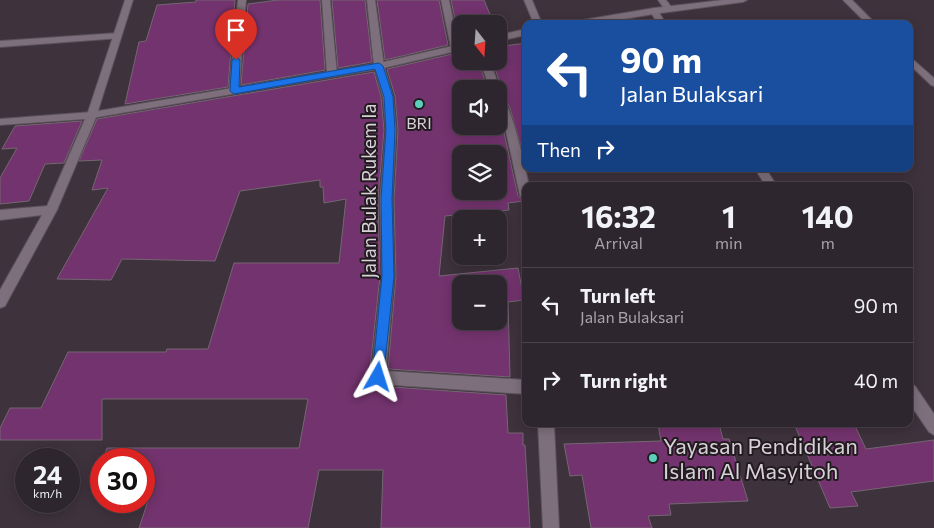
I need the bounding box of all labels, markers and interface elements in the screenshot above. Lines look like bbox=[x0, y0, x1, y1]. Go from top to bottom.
pin bbox=[215, 9, 257, 60]
north arrow bbox=[452, 15, 508, 70]
map controls bbox=[452, 15, 507, 330]
icon: arrive bbox=[222, 16, 250, 44]
text: 90 m bbox=[620, 37, 702, 80]
icon: left bbox=[537, 40, 602, 105]
button: sound bbox=[452, 80, 507, 135]
text: Jalan Bulaksari bbox=[620, 80, 763, 107]
marker: BRI bbox=[413, 98, 425, 110]
street label: Jalan Bulak Rukem Ia bbox=[357, 104, 380, 278]
place label: BRI bbox=[406, 113, 432, 132]
icon: right bbox=[591, 135, 619, 163]
text: Then bbox=[537, 138, 581, 161]
button: layers bbox=[452, 145, 507, 200]
text: 16:32 bbox=[581, 197, 656, 234]
text: 1 bbox=[722, 197, 736, 234]
text: 140 bbox=[802, 197, 854, 234]
button: + bbox=[452, 210, 507, 265]
text: Arrival bbox=[594, 233, 643, 252]
text: min bbox=[715, 233, 742, 252]
text: m bbox=[821, 233, 835, 252]
button: − bbox=[452, 275, 507, 330]
text: Turn left bbox=[580, 284, 655, 307]
icon: left bbox=[537, 291, 565, 319]
text: 90 m bbox=[854, 294, 898, 317]
text: Jalan Bulaksari bbox=[580, 307, 684, 326]
position arrow bbox=[351, 350, 403, 402]
icon: right bbox=[537, 366, 565, 394]
text: Turn right bbox=[580, 369, 667, 392]
text: 40 m bbox=[854, 369, 898, 392]
place label: Yayasan Pendidikan Islam Al Masyitoh bbox=[663, 432, 858, 484]
speed limit sign: 30 bbox=[90, 448, 155, 513]
marker: Yayasan Pendidikan Islam Al Masyitoh bbox=[647, 452, 659, 464]
text: 24 bbox=[33, 459, 62, 489]
text: km/h bbox=[33, 486, 62, 500]

